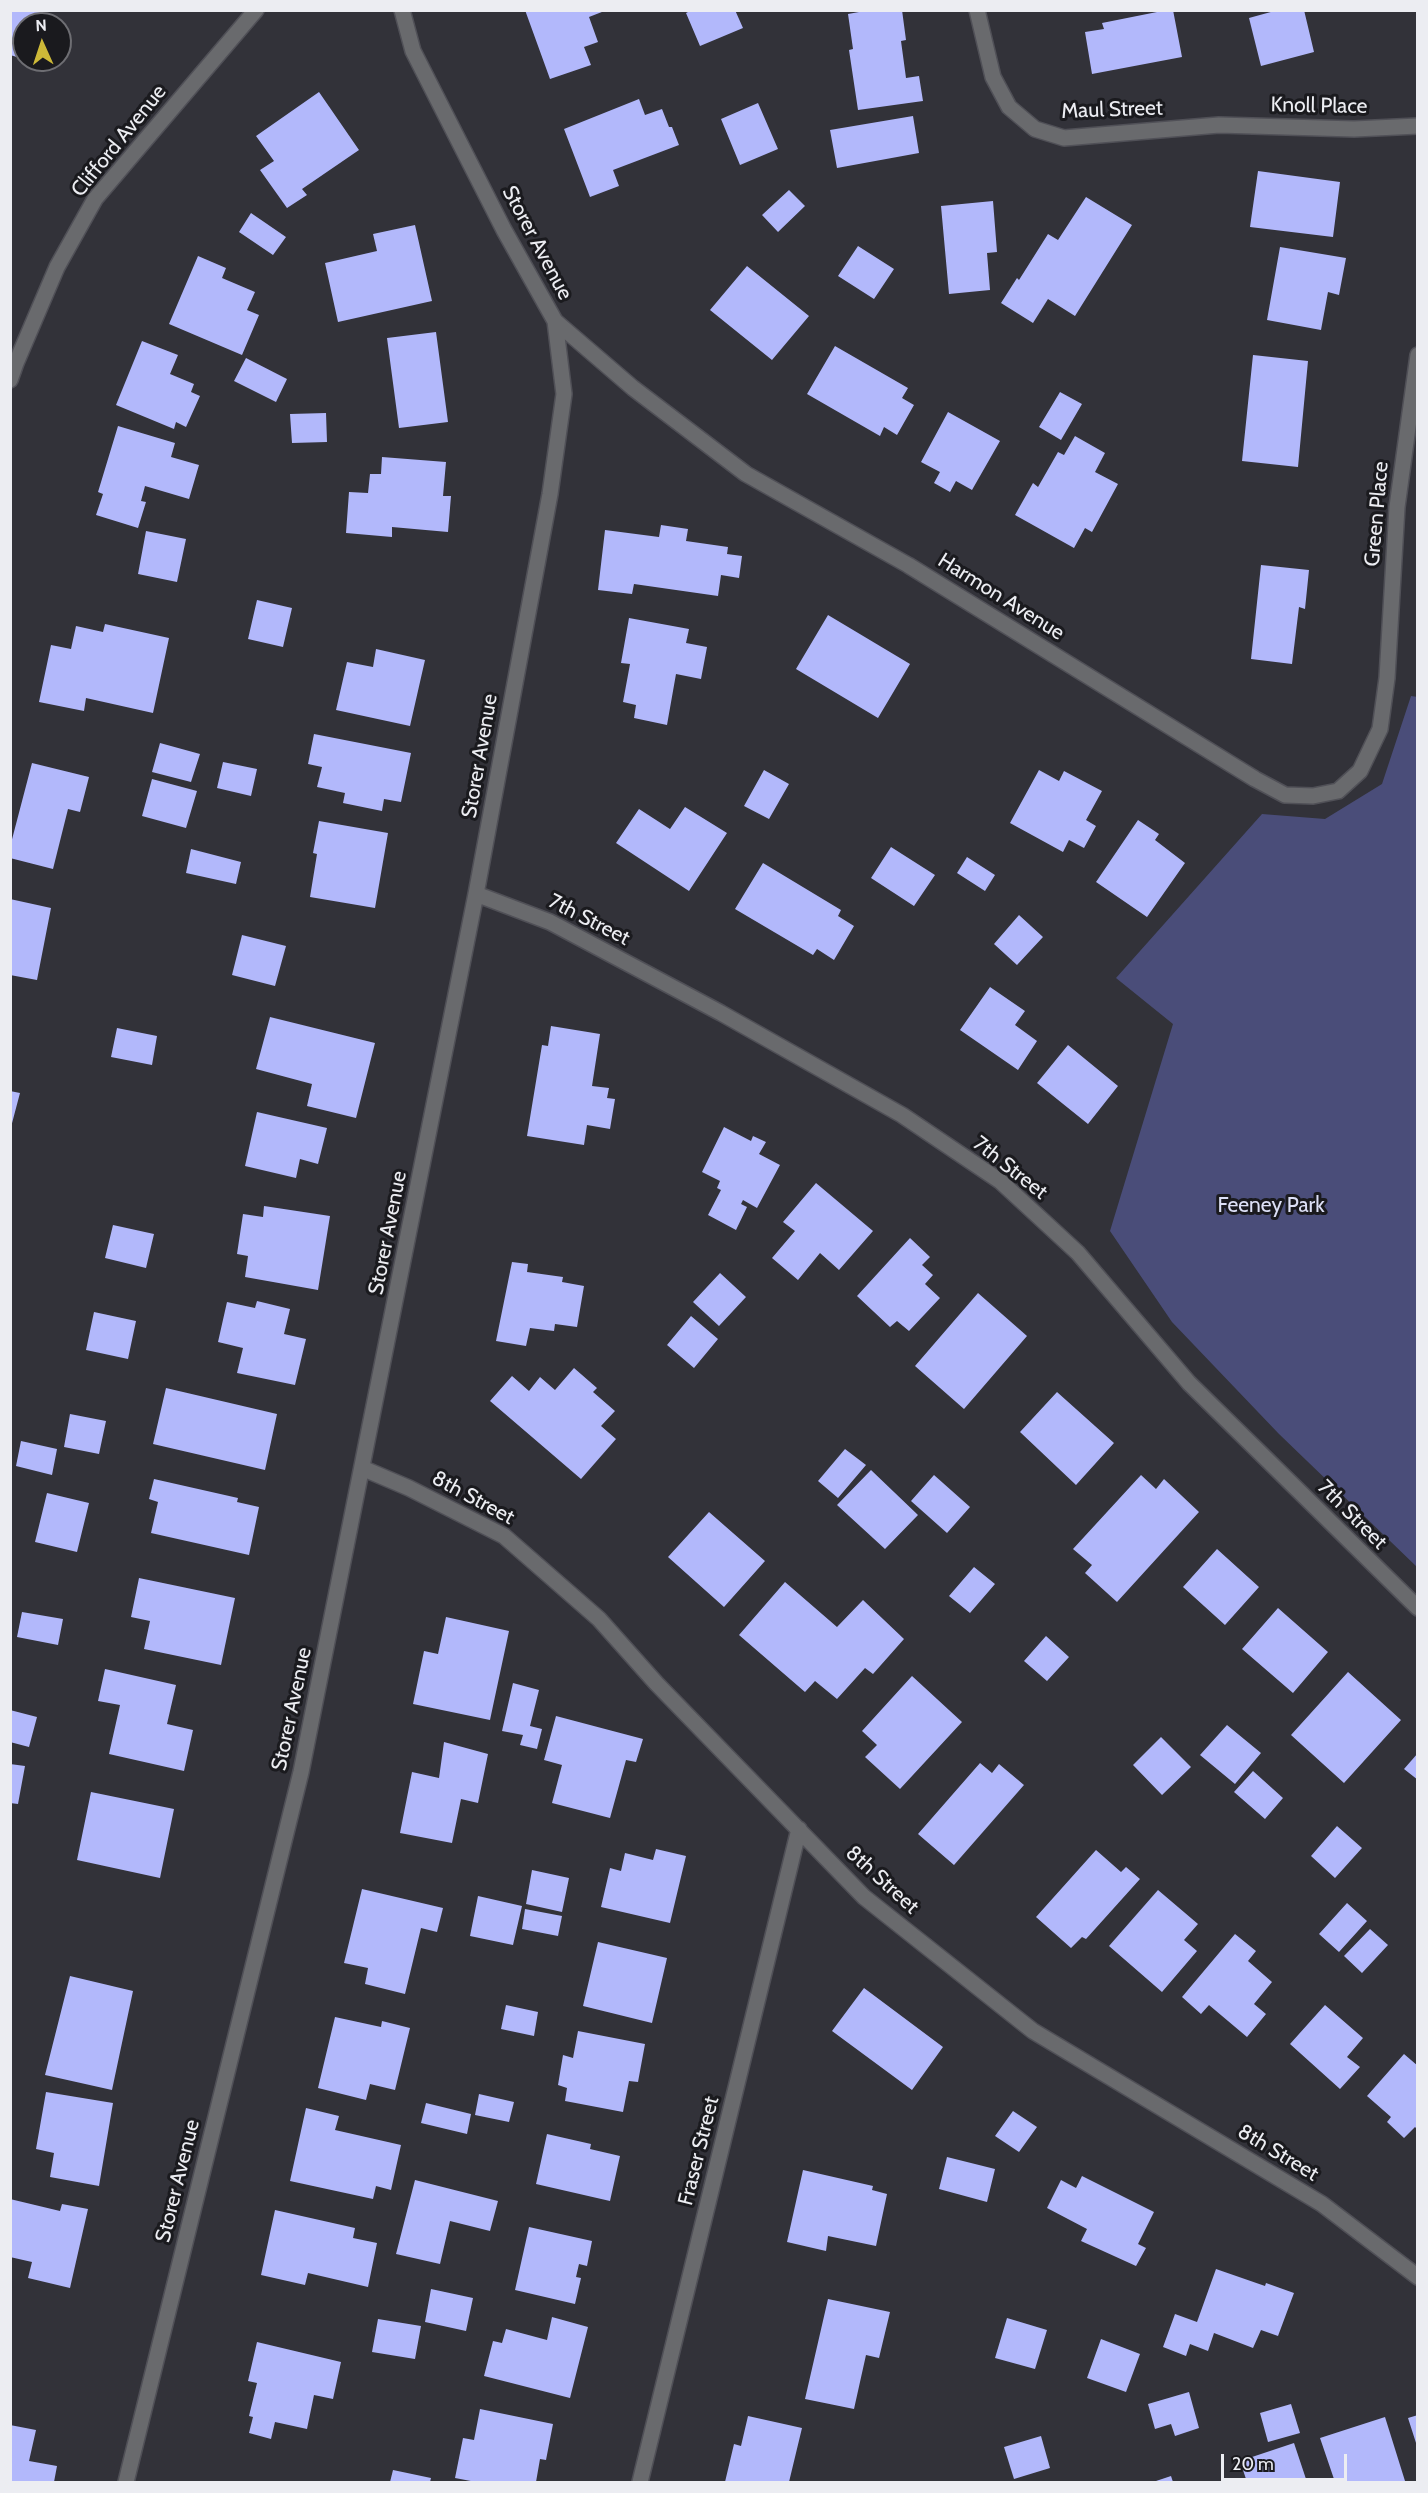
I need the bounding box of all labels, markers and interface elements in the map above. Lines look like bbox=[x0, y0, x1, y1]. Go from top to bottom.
north arrow bbox=[12, 12, 72, 72]
text: N bbox=[35, 16, 47, 35]
street label: Clifford Avenue bbox=[66, 80, 172, 202]
street label: Knoll Place bbox=[1270, 93, 1368, 119]
street label: Maul Street bbox=[1061, 96, 1163, 124]
street label: Storer Avenue bbox=[496, 182, 578, 304]
street label: Green Place bbox=[1360, 460, 1394, 568]
street label: Harmon Avenue bbox=[933, 548, 1069, 646]
street label: Storer Avenue bbox=[457, 692, 503, 820]
street label: 7th Street bbox=[544, 889, 634, 951]
street label: 7th Street bbox=[968, 1131, 1052, 1205]
street label: Storer Avenue bbox=[364, 1169, 412, 1297]
park label: Feeney Park bbox=[1217, 1193, 1325, 1219]
street label: 8th Street bbox=[427, 1466, 519, 1530]
street label: 7th Street bbox=[1312, 1475, 1392, 1555]
street label: Storer Avenue bbox=[267, 1645, 317, 1773]
street label: 8th Street bbox=[840, 1841, 924, 1919]
street label: Fraser Street bbox=[673, 2094, 725, 2208]
street label: Storer Avenue bbox=[151, 2117, 205, 2245]
street label: 8th Street bbox=[1233, 2119, 1323, 2187]
scale bar bbox=[1224, 2442, 1350, 2480]
text: 20 m bbox=[1232, 2453, 1274, 2475]

